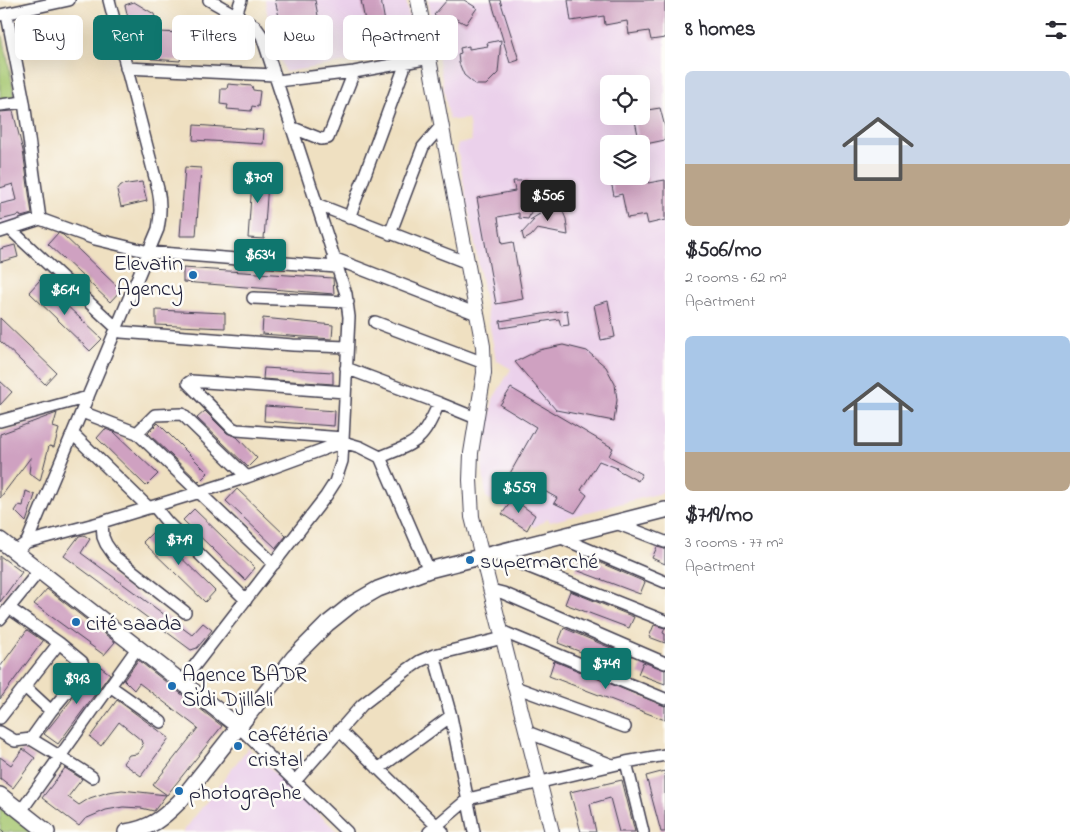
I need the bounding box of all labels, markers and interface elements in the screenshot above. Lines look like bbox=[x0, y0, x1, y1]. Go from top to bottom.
chip: Buy bbox=[15, 15, 83, 60]
chip: Rent bbox=[93, 15, 162, 60]
chip: Filters bbox=[172, 15, 255, 60]
chip: New bbox=[265, 15, 333, 60]
chip: Apartment bbox=[343, 15, 458, 60]
text: 8 homes bbox=[685, 15, 755, 45]
icon: filters bbox=[1042, 16, 1070, 44]
map controls bbox=[600, 75, 650, 185]
button: locate bbox=[600, 75, 650, 125]
icon: home bbox=[833, 104, 923, 194]
button: layers bbox=[600, 135, 650, 185]
pin: $709 bbox=[228, 162, 288, 204]
text: $709 bbox=[244, 166, 272, 190]
pin: $506 bbox=[518, 180, 578, 222]
text: $506 bbox=[532, 184, 564, 208]
text: $506/mo bbox=[685, 236, 762, 266]
pin: $634 bbox=[230, 238, 290, 281]
text: $634 bbox=[245, 243, 275, 267]
place label: Elevatin Agency bbox=[114, 249, 183, 307]
text: 2 rooms · 62 m² bbox=[685, 266, 787, 290]
marker: Elevatin Agency bbox=[187, 269, 199, 281]
pin: $614 bbox=[35, 274, 95, 316]
text: $614 bbox=[51, 278, 79, 302]
text: Apartment bbox=[685, 290, 755, 314]
icon: home bbox=[833, 369, 923, 459]
pin: $559 bbox=[489, 472, 549, 514]
text: $559 bbox=[503, 476, 535, 500]
text: $719/mo bbox=[685, 501, 753, 531]
pin: $719 bbox=[149, 524, 209, 566]
text: $719 bbox=[166, 528, 192, 552]
text: 3 rooms · 77 m² bbox=[685, 531, 784, 555]
place label: supermarché bbox=[480, 547, 598, 579]
marker: supermarché bbox=[464, 554, 476, 566]
text: Apartment bbox=[685, 555, 755, 579]
place label: cité saada bbox=[86, 609, 182, 641]
marker: cité saada bbox=[70, 616, 82, 628]
pin: $749 bbox=[576, 648, 636, 690]
text: $749 bbox=[592, 652, 620, 676]
place label: Agence BADR Sidi Djillali bbox=[182, 660, 307, 717]
pin: $913 bbox=[47, 662, 107, 705]
text: $913 bbox=[64, 667, 90, 691]
marker: Agence BADR Sidi Djillali bbox=[166, 680, 178, 692]
place label: cafétéria cristal bbox=[248, 720, 328, 777]
marker: cafétéria cristal bbox=[232, 740, 244, 752]
place label: photographe bbox=[189, 778, 301, 811]
marker: photographe bbox=[173, 785, 185, 797]

